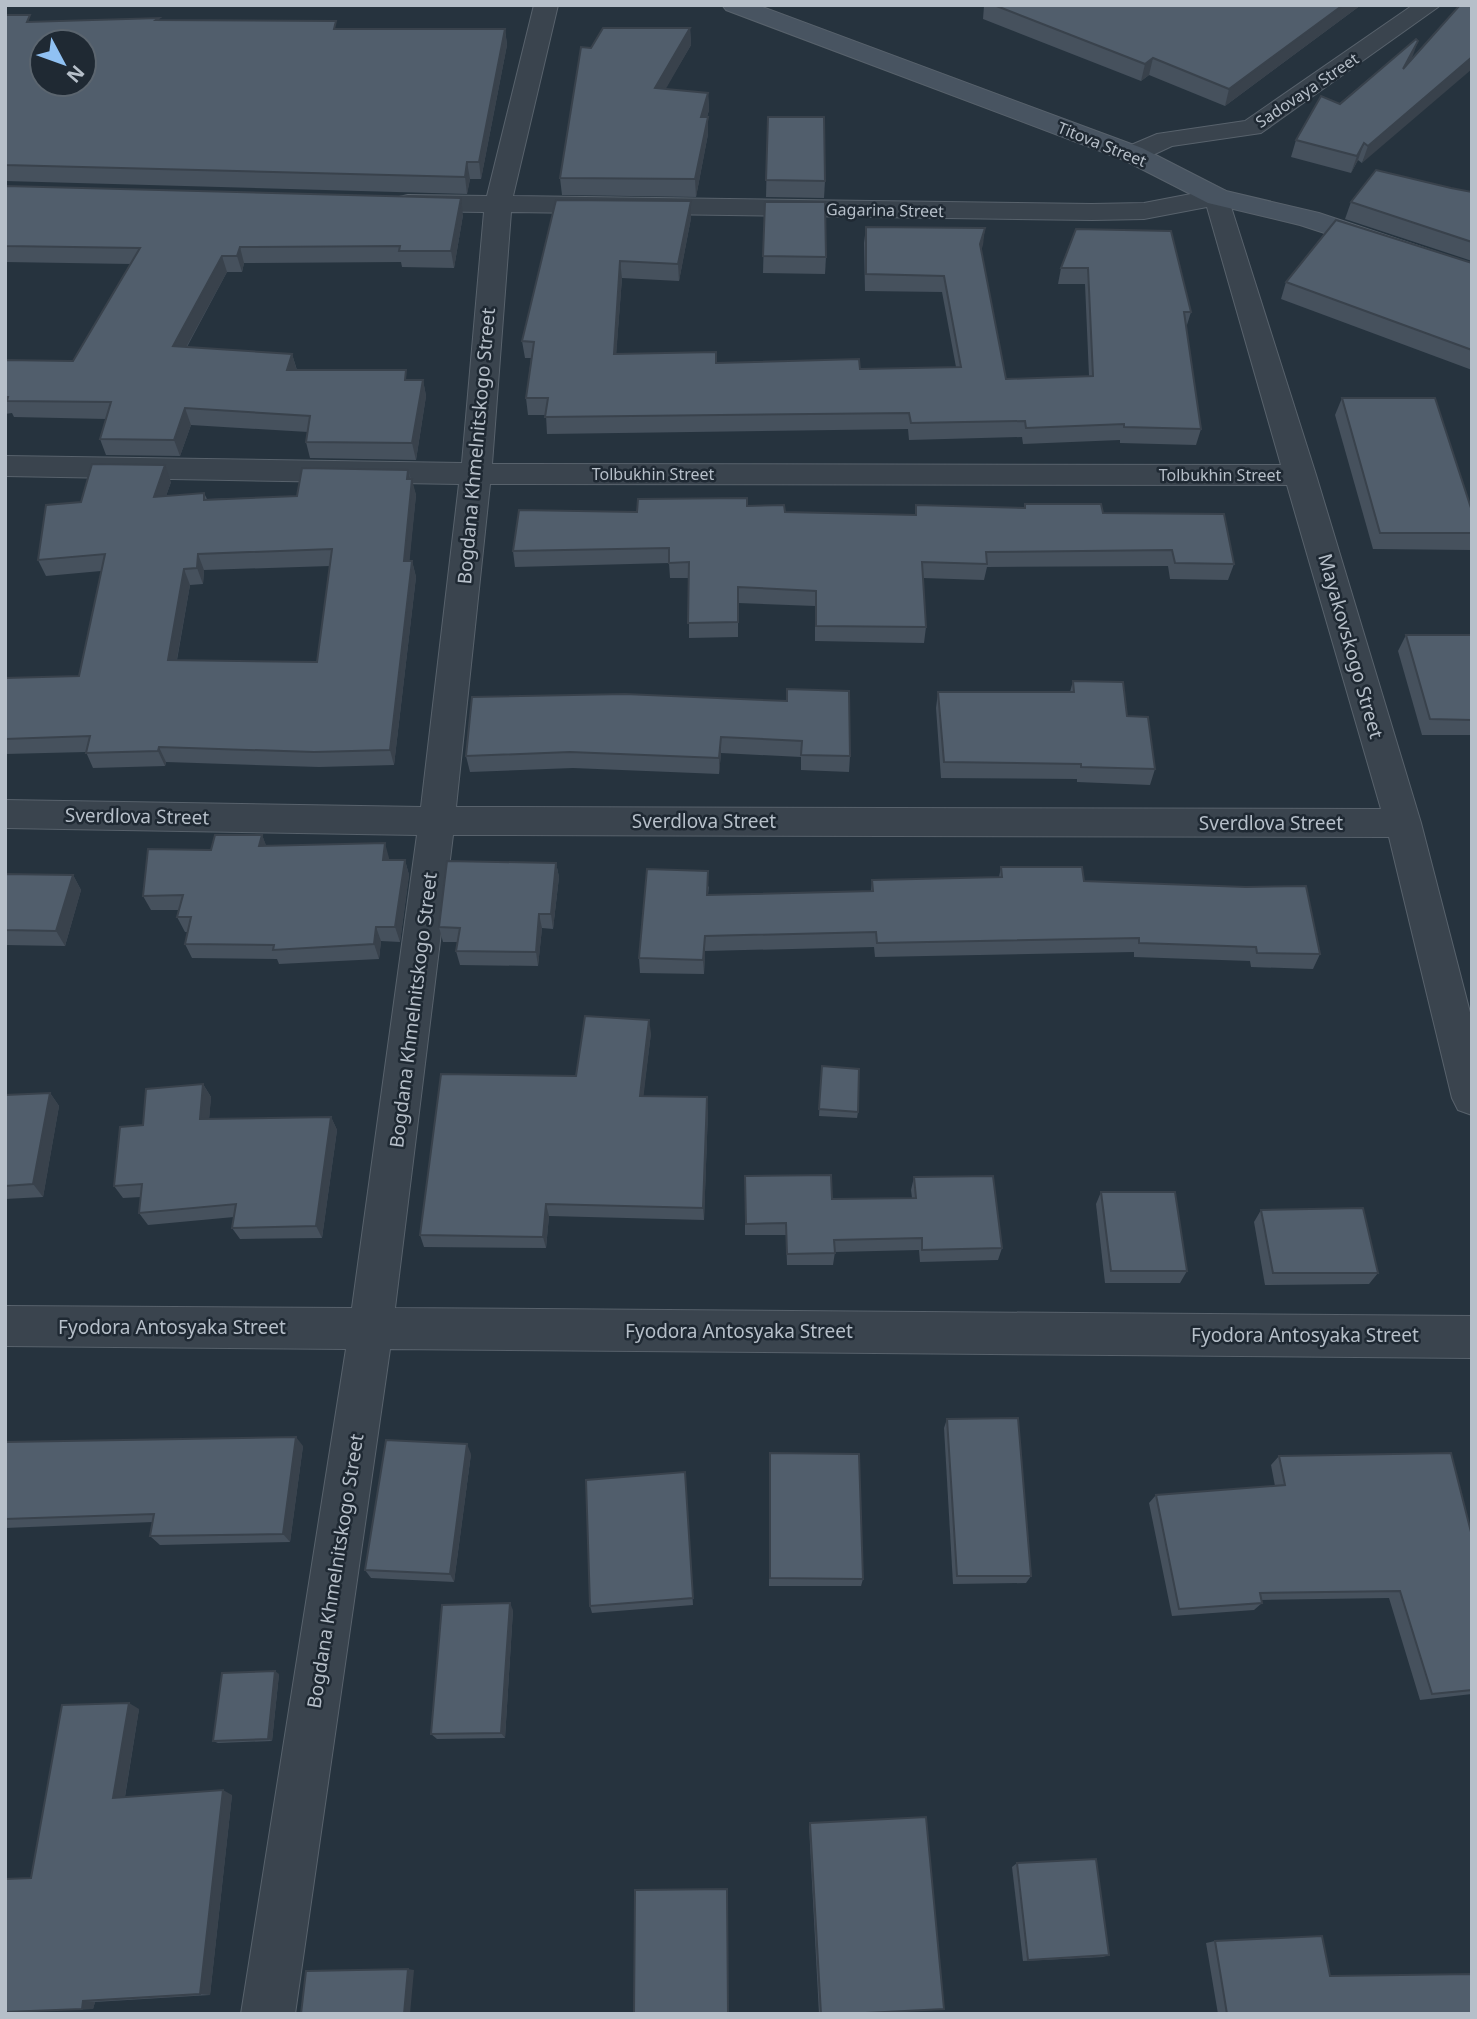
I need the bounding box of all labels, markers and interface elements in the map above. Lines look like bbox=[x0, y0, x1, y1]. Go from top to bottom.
north arrow bbox=[28, 28, 98, 98]
street label: Sadovaya Street bbox=[1251, 47, 1363, 133]
text: N bbox=[61, 60, 91, 89]
street label: Titova Street bbox=[1054, 116, 1150, 172]
street label: Gagarina Street bbox=[826, 198, 944, 222]
street label: Bogdana Khmelnitskogo Street bbox=[451, 306, 501, 585]
street label: Tolbukhin Street bbox=[592, 463, 715, 485]
street label: Tolbukhin Street bbox=[1159, 464, 1282, 486]
street label: Mayakovskogo Street bbox=[1312, 551, 1390, 742]
street label: Sverdlova Street bbox=[65, 802, 209, 830]
street label: Sverdlova Street bbox=[632, 808, 776, 834]
street label: Sverdlova Street bbox=[1199, 810, 1343, 836]
street label: Bogdana Khmelnitskogo Street bbox=[383, 871, 443, 1149]
street label: Fyodora Antosyaka Street bbox=[58, 1314, 286, 1340]
street label: Fyodora Antosyaka Street bbox=[625, 1318, 853, 1344]
street label: Fyodora Antosyaka Street bbox=[1191, 1322, 1419, 1348]
street label: Bogdana Khmelnitskogo Street bbox=[300, 1432, 370, 1710]

